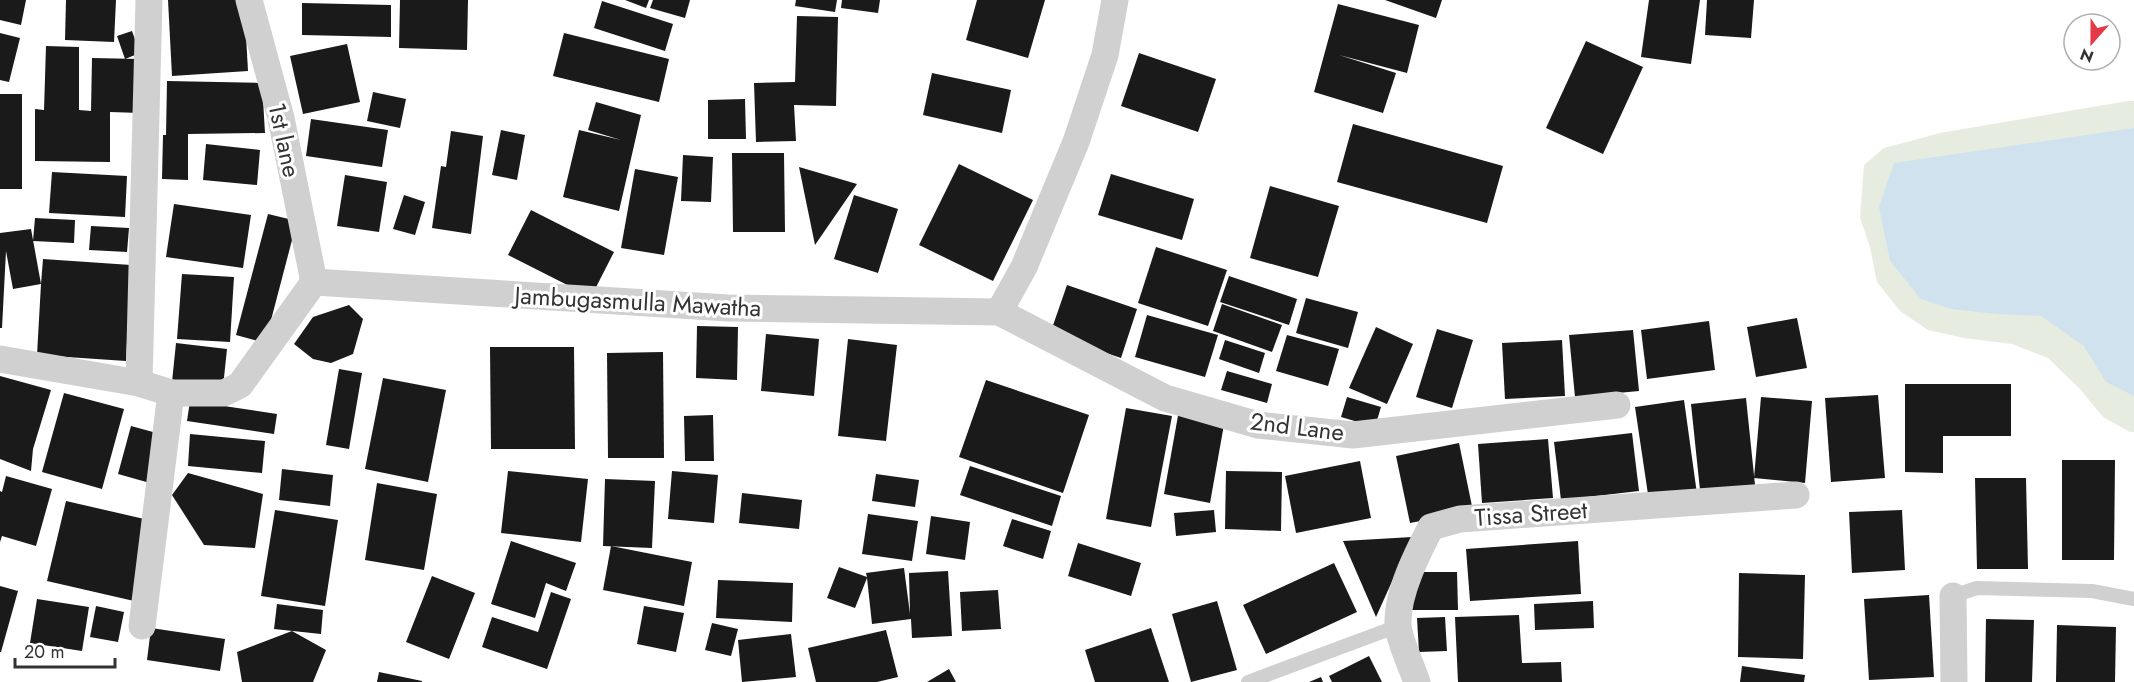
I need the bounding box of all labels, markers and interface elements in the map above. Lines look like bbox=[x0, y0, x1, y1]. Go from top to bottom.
north arrow bbox=[2062, 12, 2122, 72]
text: N bbox=[2077, 43, 2097, 69]
street label: 1st lane bbox=[260, 99, 309, 180]
street label: Jambugasmulla Mawatha bbox=[511, 277, 762, 325]
street label: 2nd Lane bbox=[1248, 403, 1346, 450]
street label: Tissa Street bbox=[1473, 492, 1589, 535]
scale bar bbox=[15, 631, 116, 669]
text: 20 m bbox=[24, 639, 64, 665]

